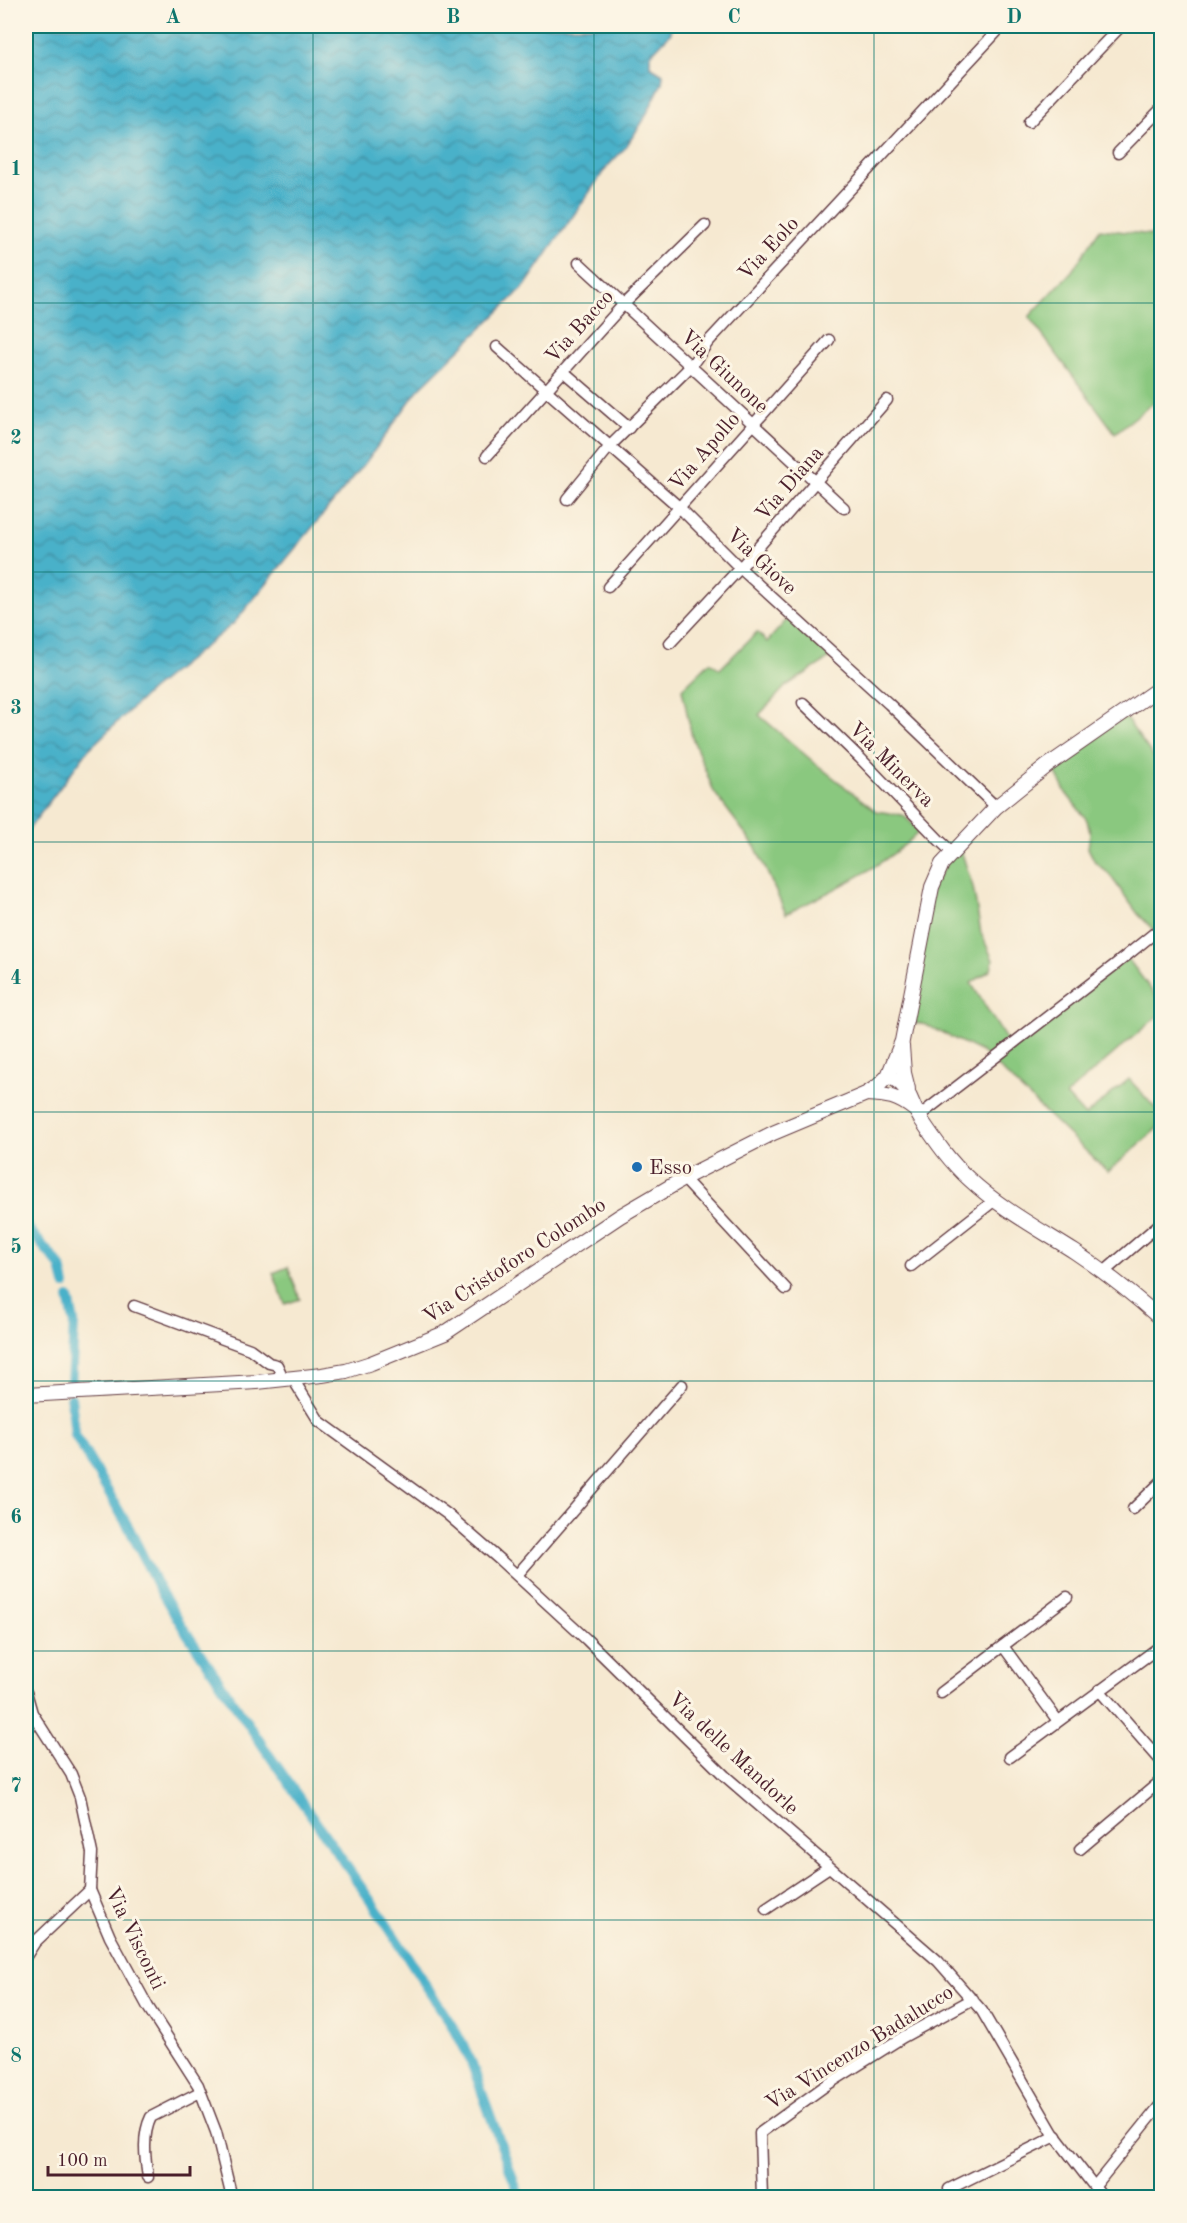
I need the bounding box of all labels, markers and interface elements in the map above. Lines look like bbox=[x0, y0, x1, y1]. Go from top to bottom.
text: A bbox=[165, 8, 181, 28]
text: B bbox=[446, 8, 460, 28]
text: C bbox=[727, 8, 741, 28]
text: D bbox=[1006, 8, 1022, 28]
text: 1 bbox=[10, 160, 22, 180]
street label: Via Eolo bbox=[735, 213, 803, 285]
street label: Via Bacco bbox=[542, 286, 618, 368]
street label: Via Giunone bbox=[676, 326, 772, 418]
street label: Via Apollo bbox=[666, 409, 745, 495]
text: 2 bbox=[10, 429, 22, 449]
street label: Via Diana bbox=[752, 443, 828, 525]
street label: Via Giove bbox=[722, 525, 800, 600]
text: 3 bbox=[10, 699, 22, 719]
street label: Via Minerva bbox=[844, 718, 938, 812]
text: 4 bbox=[10, 969, 22, 989]
place label: Esso bbox=[649, 1158, 692, 1179]
marker: Esso bbox=[630, 1160, 644, 1174]
street label: Via Cristoforo Colombo bbox=[420, 1194, 610, 1328]
text: 5 bbox=[10, 1237, 22, 1258]
text: 6 bbox=[10, 1508, 22, 1528]
street label: Via delle Mandorle bbox=[664, 1689, 802, 1820]
text: 7 bbox=[10, 1777, 22, 1797]
street label: Via Visconti bbox=[101, 1884, 168, 1993]
street label: Via Vincenzo Badalucco bbox=[762, 1982, 957, 2115]
text: 8 bbox=[10, 2047, 22, 2067]
scale bar bbox=[48, 2139, 190, 2177]
text: 100 m bbox=[57, 2152, 108, 2170]

